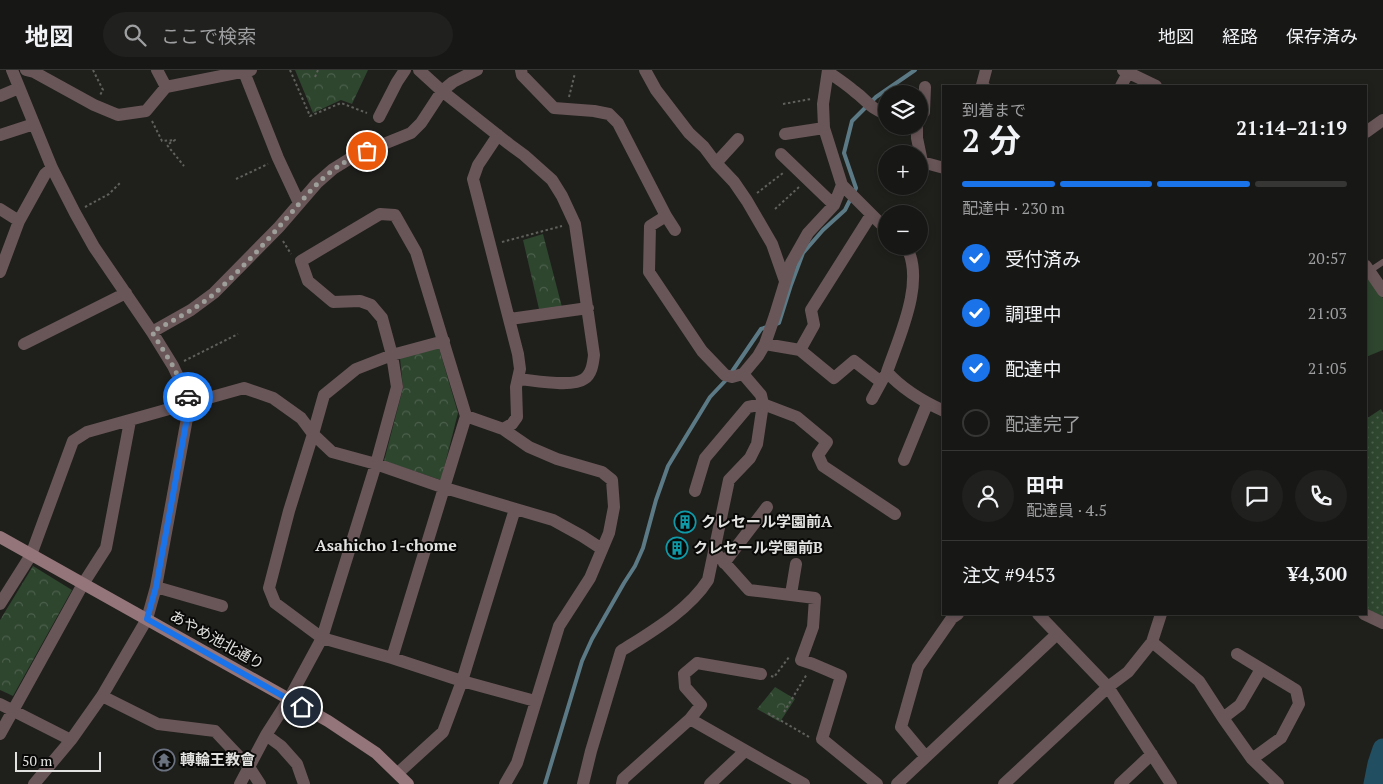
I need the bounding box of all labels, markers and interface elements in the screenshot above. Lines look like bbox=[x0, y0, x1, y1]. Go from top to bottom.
search box bbox=[103, 12, 453, 57]
text: 地図 bbox=[25, 20, 73, 52]
icon: search bbox=[121, 21, 149, 49]
text: ここで検索 bbox=[161, 23, 256, 48]
text: 地図 bbox=[1158, 24, 1194, 48]
text: 経路 bbox=[1222, 24, 1258, 48]
text: 保存済み bbox=[1286, 24, 1358, 48]
map controls bbox=[878, 85, 928, 255]
button: layers bbox=[878, 85, 928, 135]
text: 到着まで bbox=[962, 99, 1026, 121]
text: 21:14–21:19 bbox=[1236, 115, 1347, 140]
text: 2 分 bbox=[962, 119, 1021, 161]
pin bbox=[346, 130, 388, 172]
icon: bag bbox=[353, 137, 381, 165]
button: + bbox=[878, 145, 928, 195]
text: 配達中 · 230 m bbox=[962, 197, 1065, 219]
button: − bbox=[878, 205, 928, 255]
icon: check bbox=[962, 244, 990, 272]
text: 受付済み bbox=[1005, 246, 1081, 271]
text: 20:57 bbox=[1308, 247, 1347, 269]
icon: check bbox=[962, 299, 990, 327]
text: 調理中 bbox=[1005, 301, 1062, 326]
text: 21:03 bbox=[1308, 302, 1347, 324]
icon: check bbox=[962, 354, 990, 382]
text: 配達中 bbox=[1005, 356, 1062, 381]
text: 21:05 bbox=[1308, 357, 1347, 379]
courier bbox=[163, 372, 213, 422]
icon: car bbox=[174, 383, 202, 411]
text: 配達完了 bbox=[1005, 411, 1081, 436]
button: person bbox=[962, 470, 1014, 522]
button: chat bbox=[1231, 470, 1283, 522]
button: phone bbox=[1295, 470, 1347, 522]
text: 田中 bbox=[1026, 472, 1064, 497]
text: 配達員 · 4.5 bbox=[1026, 499, 1107, 521]
building icon: クレセール学園前A bbox=[673, 510, 697, 534]
place label: クレセール学園前A bbox=[701, 511, 832, 531]
district label: Asahicho 1-chome bbox=[315, 534, 457, 556]
building icon: クレセール学園前B bbox=[665, 536, 689, 560]
place label: クレセール学園前B bbox=[693, 537, 823, 557]
text: ¥4,300 bbox=[1288, 561, 1347, 586]
text: 注文 #9453 bbox=[962, 562, 1055, 587]
street label: あやめ池北通り bbox=[167, 605, 268, 673]
pin bbox=[281, 686, 323, 728]
icon: home bbox=[288, 693, 316, 721]
temple icon: 轉輪王教會 bbox=[152, 748, 176, 772]
scale bar bbox=[15, 749, 101, 772]
place label: 轉輪王教會 bbox=[180, 749, 255, 769]
text: 50 m bbox=[22, 751, 52, 770]

